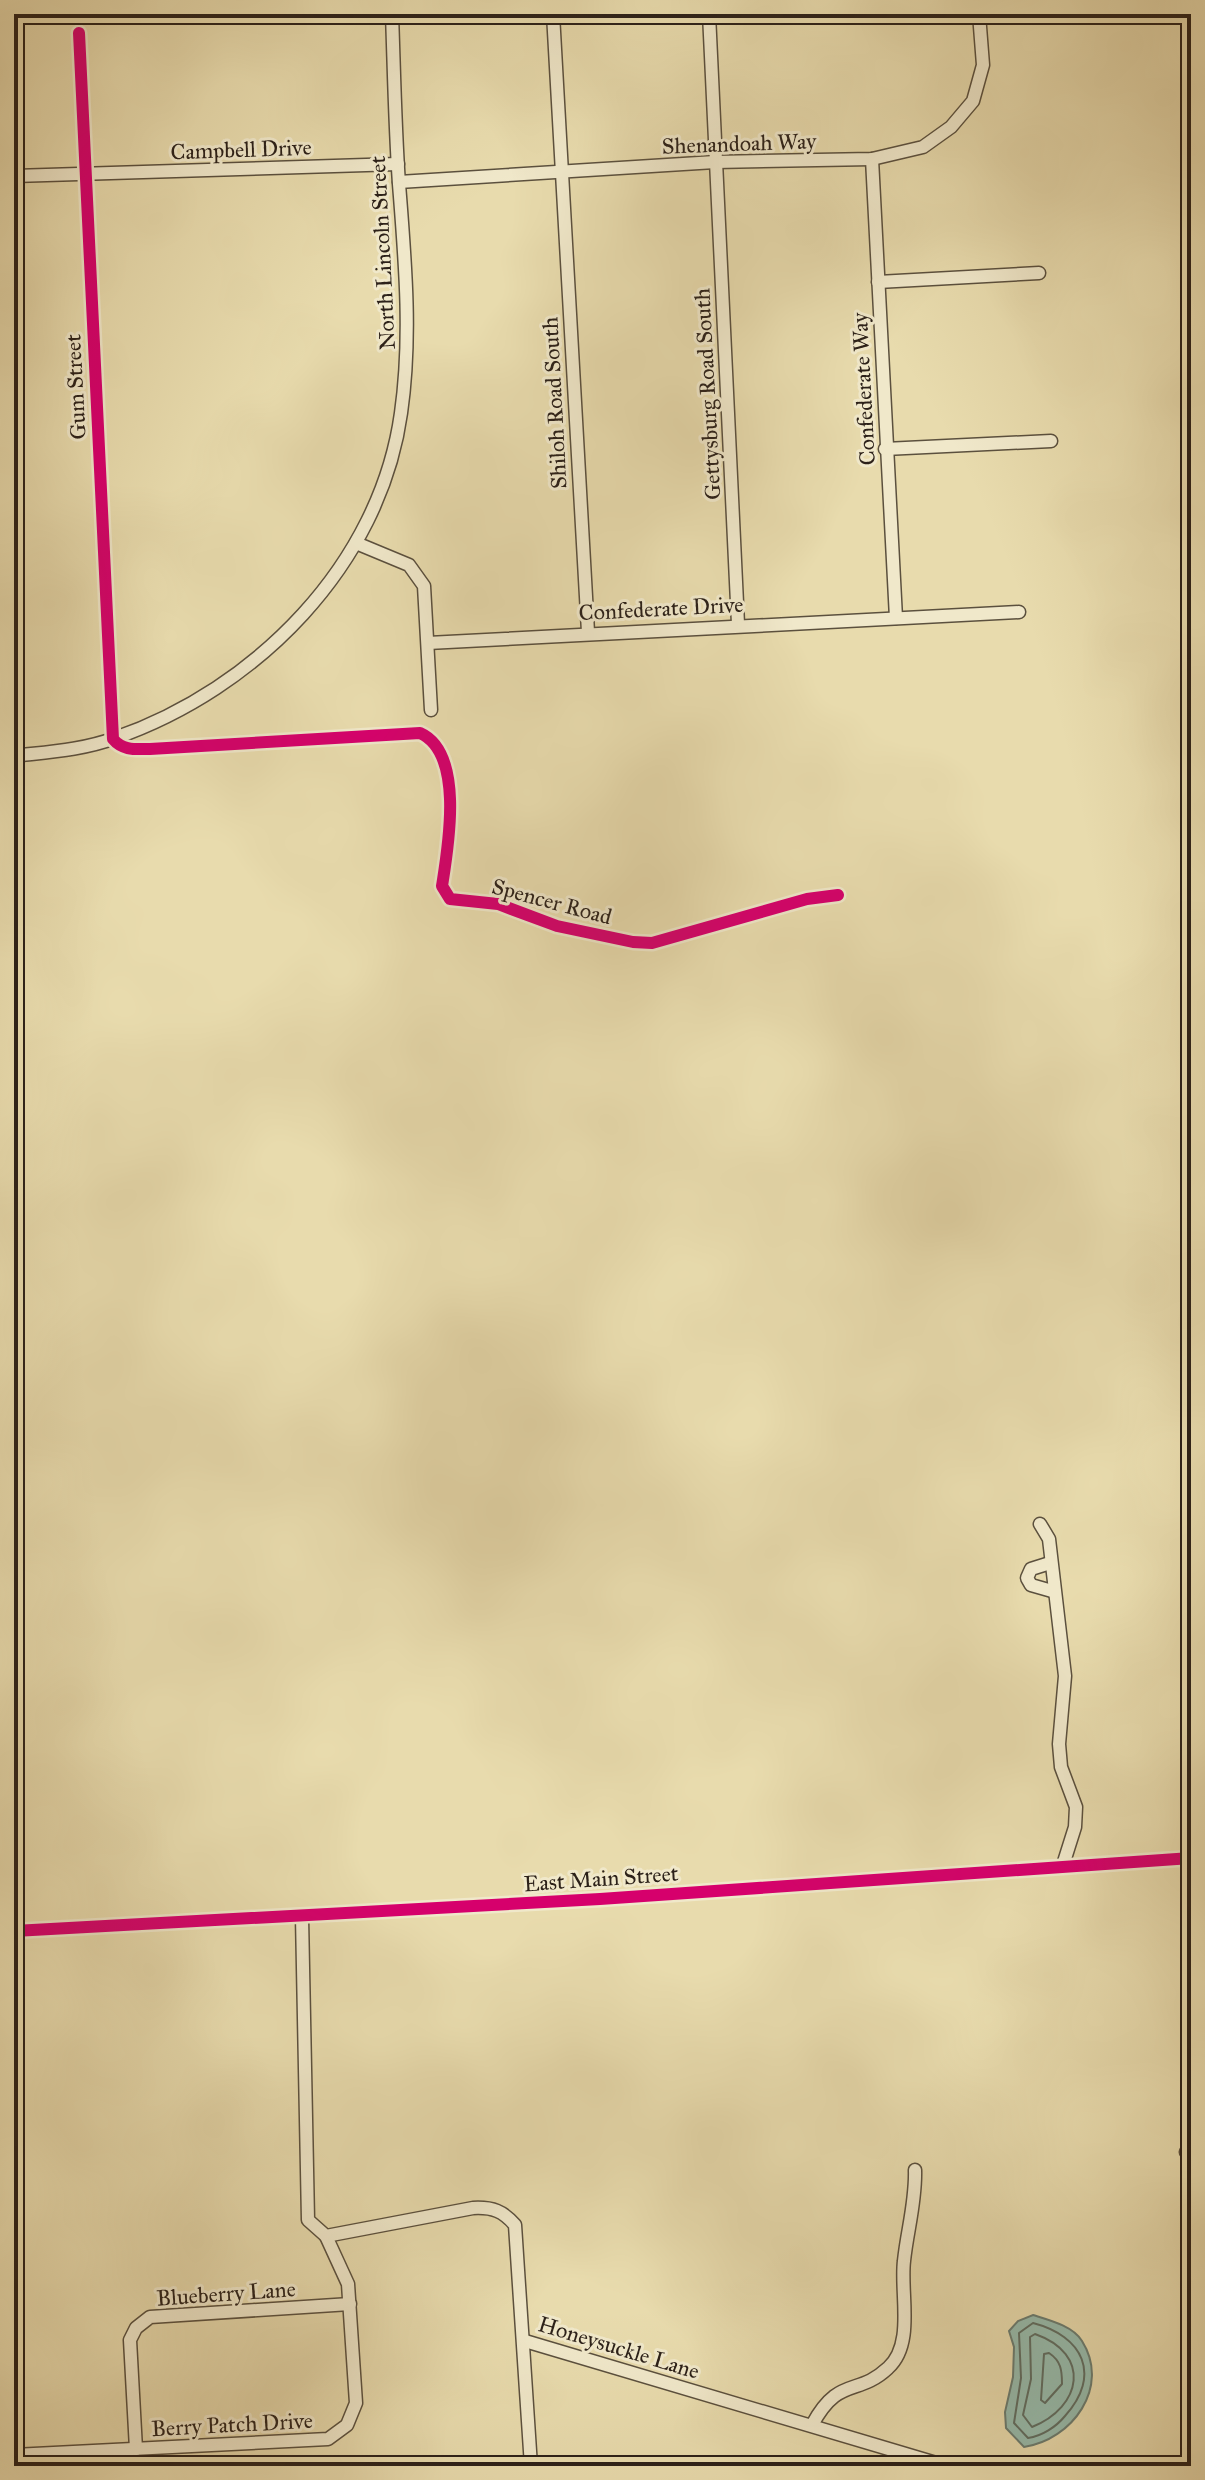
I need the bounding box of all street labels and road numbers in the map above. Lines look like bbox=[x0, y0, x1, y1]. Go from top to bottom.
street label: Shenandoah Way bbox=[661, 127, 818, 160]
street label: Campbell Drive bbox=[170, 134, 312, 165]
street label: North Lincoln Street bbox=[364, 155, 401, 351]
street label: Gettysburg Road South bbox=[688, 287, 727, 501]
street label: Confederate Way bbox=[846, 311, 881, 466]
street label: Shiloh Road South bbox=[537, 316, 572, 490]
street label: Gum Street bbox=[59, 333, 92, 440]
street label: Confederate Drive bbox=[578, 591, 744, 626]
street label: Spencer Road bbox=[489, 873, 615, 930]
street label: East Main Street bbox=[523, 1860, 679, 1897]
street label: Blueberry Lane bbox=[156, 2275, 296, 2312]
street label: Honeysuckle Lane bbox=[535, 2310, 703, 2385]
street label: Berry Patch Drive bbox=[151, 2407, 313, 2442]

